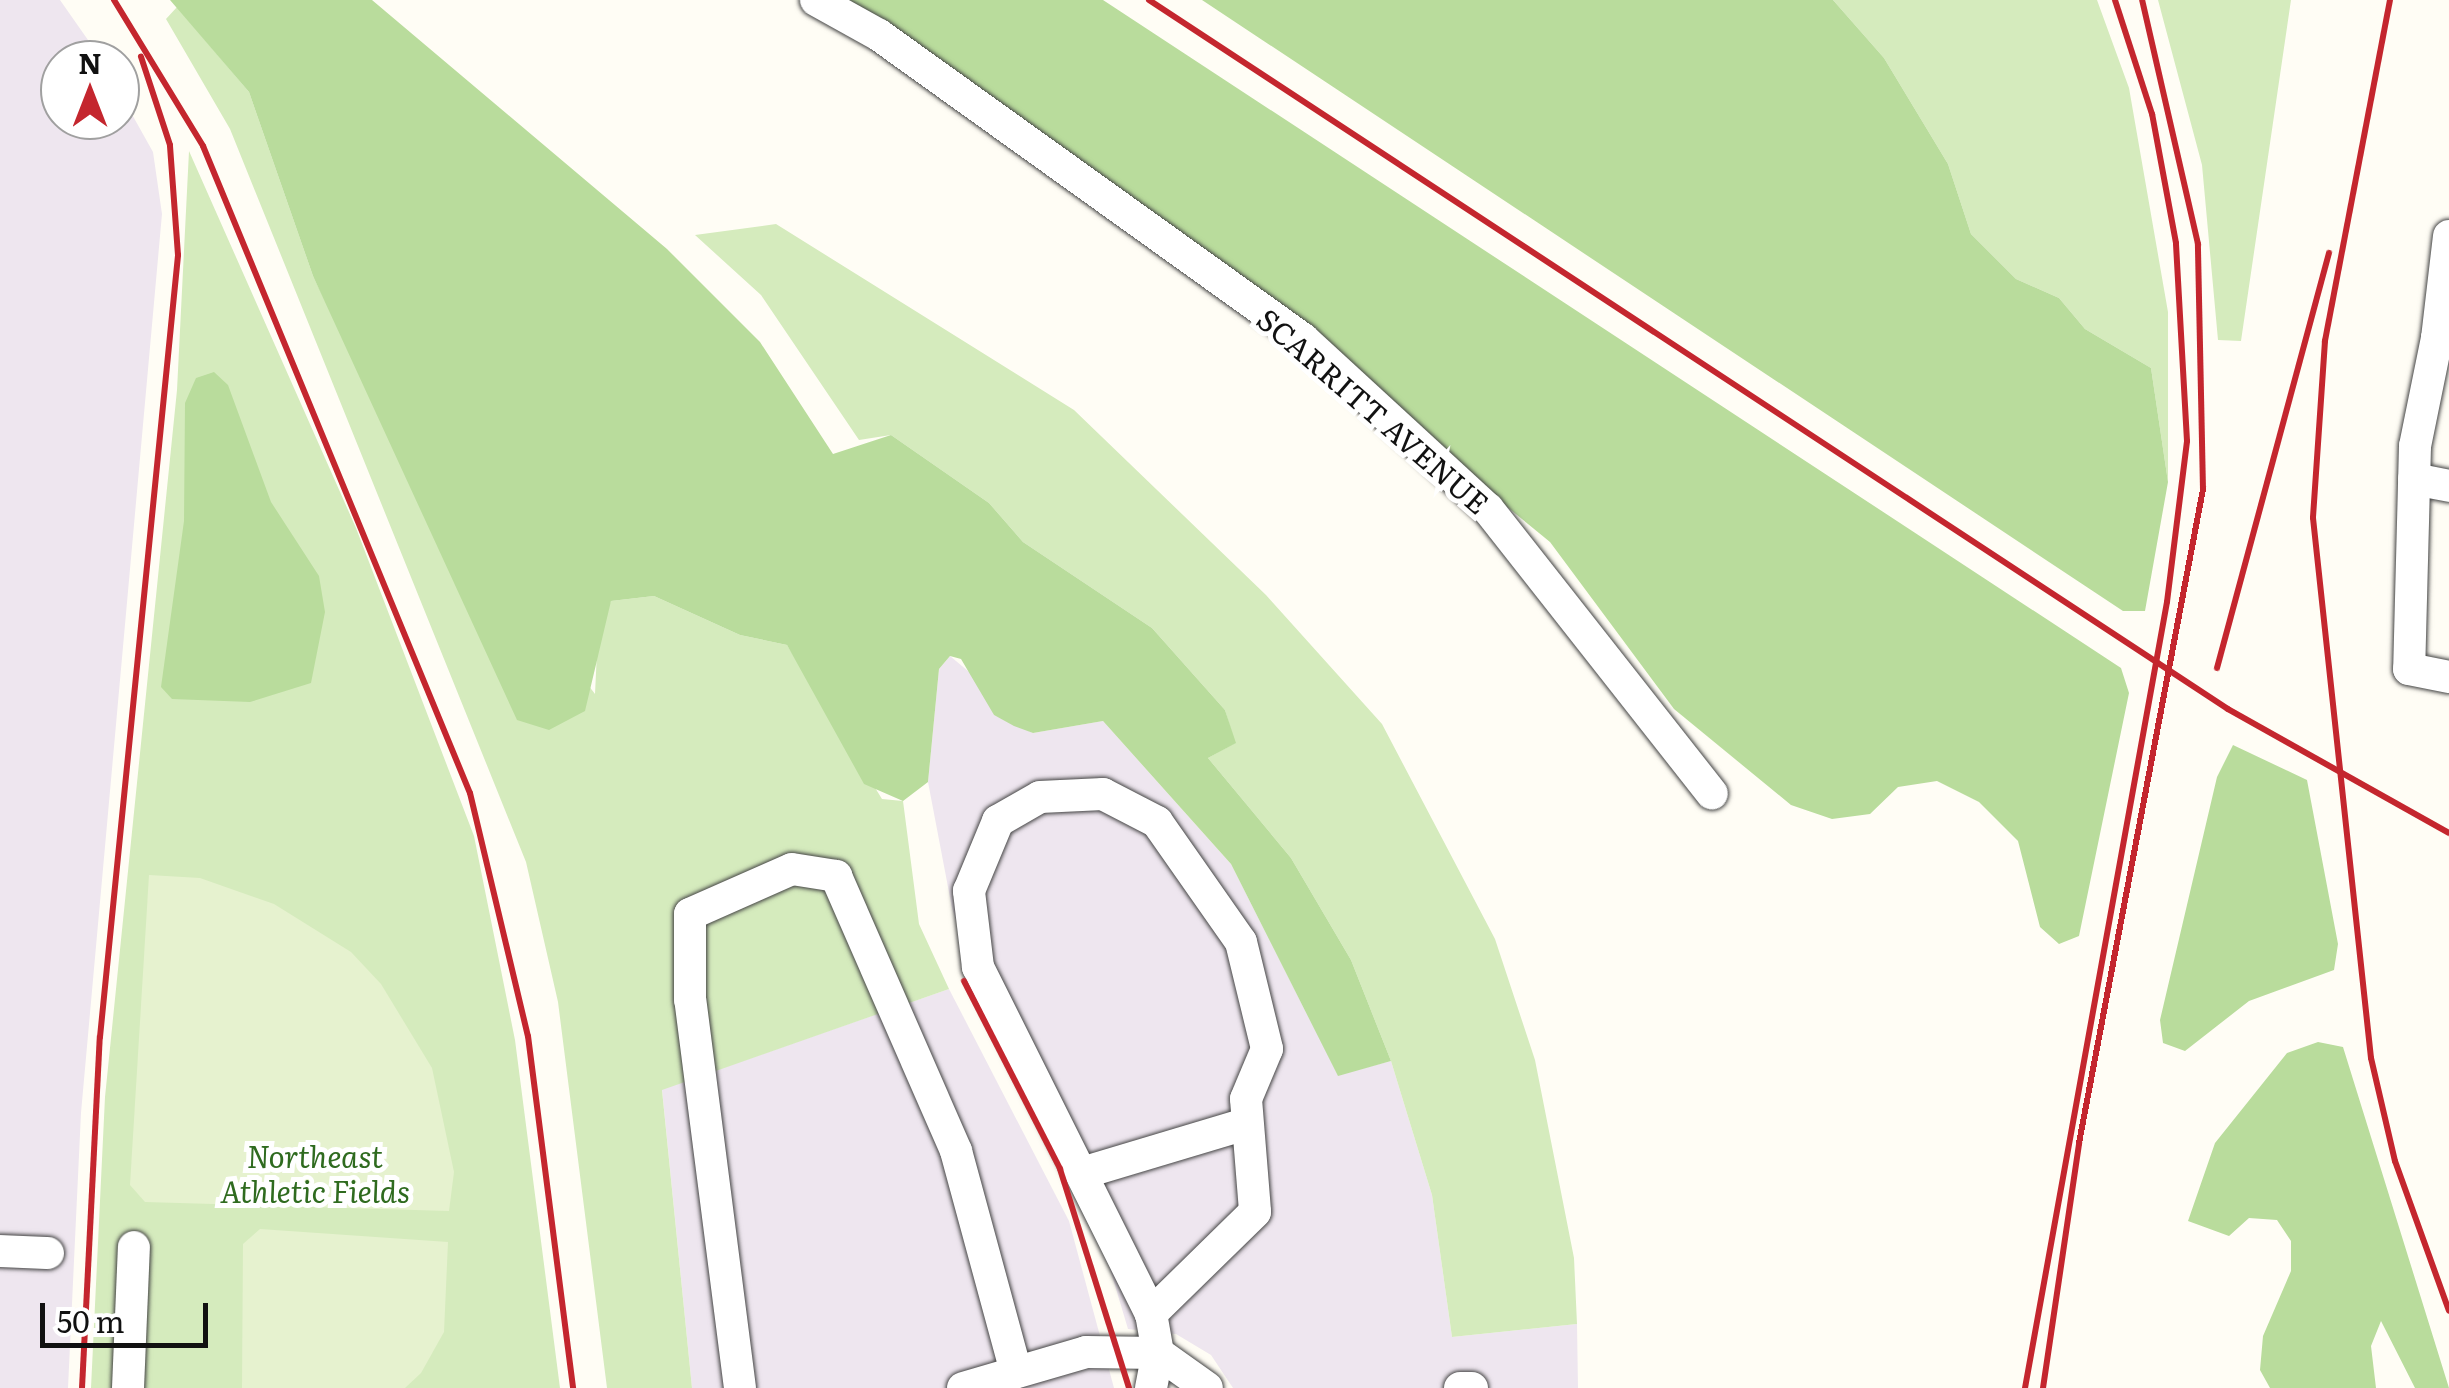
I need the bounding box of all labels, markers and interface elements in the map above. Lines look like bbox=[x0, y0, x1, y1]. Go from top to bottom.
north arrow bbox=[40, 40, 140, 140]
text: N bbox=[78, 41, 102, 83]
street label: SCARRITT AVENUE bbox=[1251, 300, 1497, 520]
park label: Northeast Athletic Fields bbox=[220, 1137, 410, 1208]
scale bar bbox=[45, 1283, 212, 1345]
text: 50 m bbox=[57, 1298, 125, 1342]

